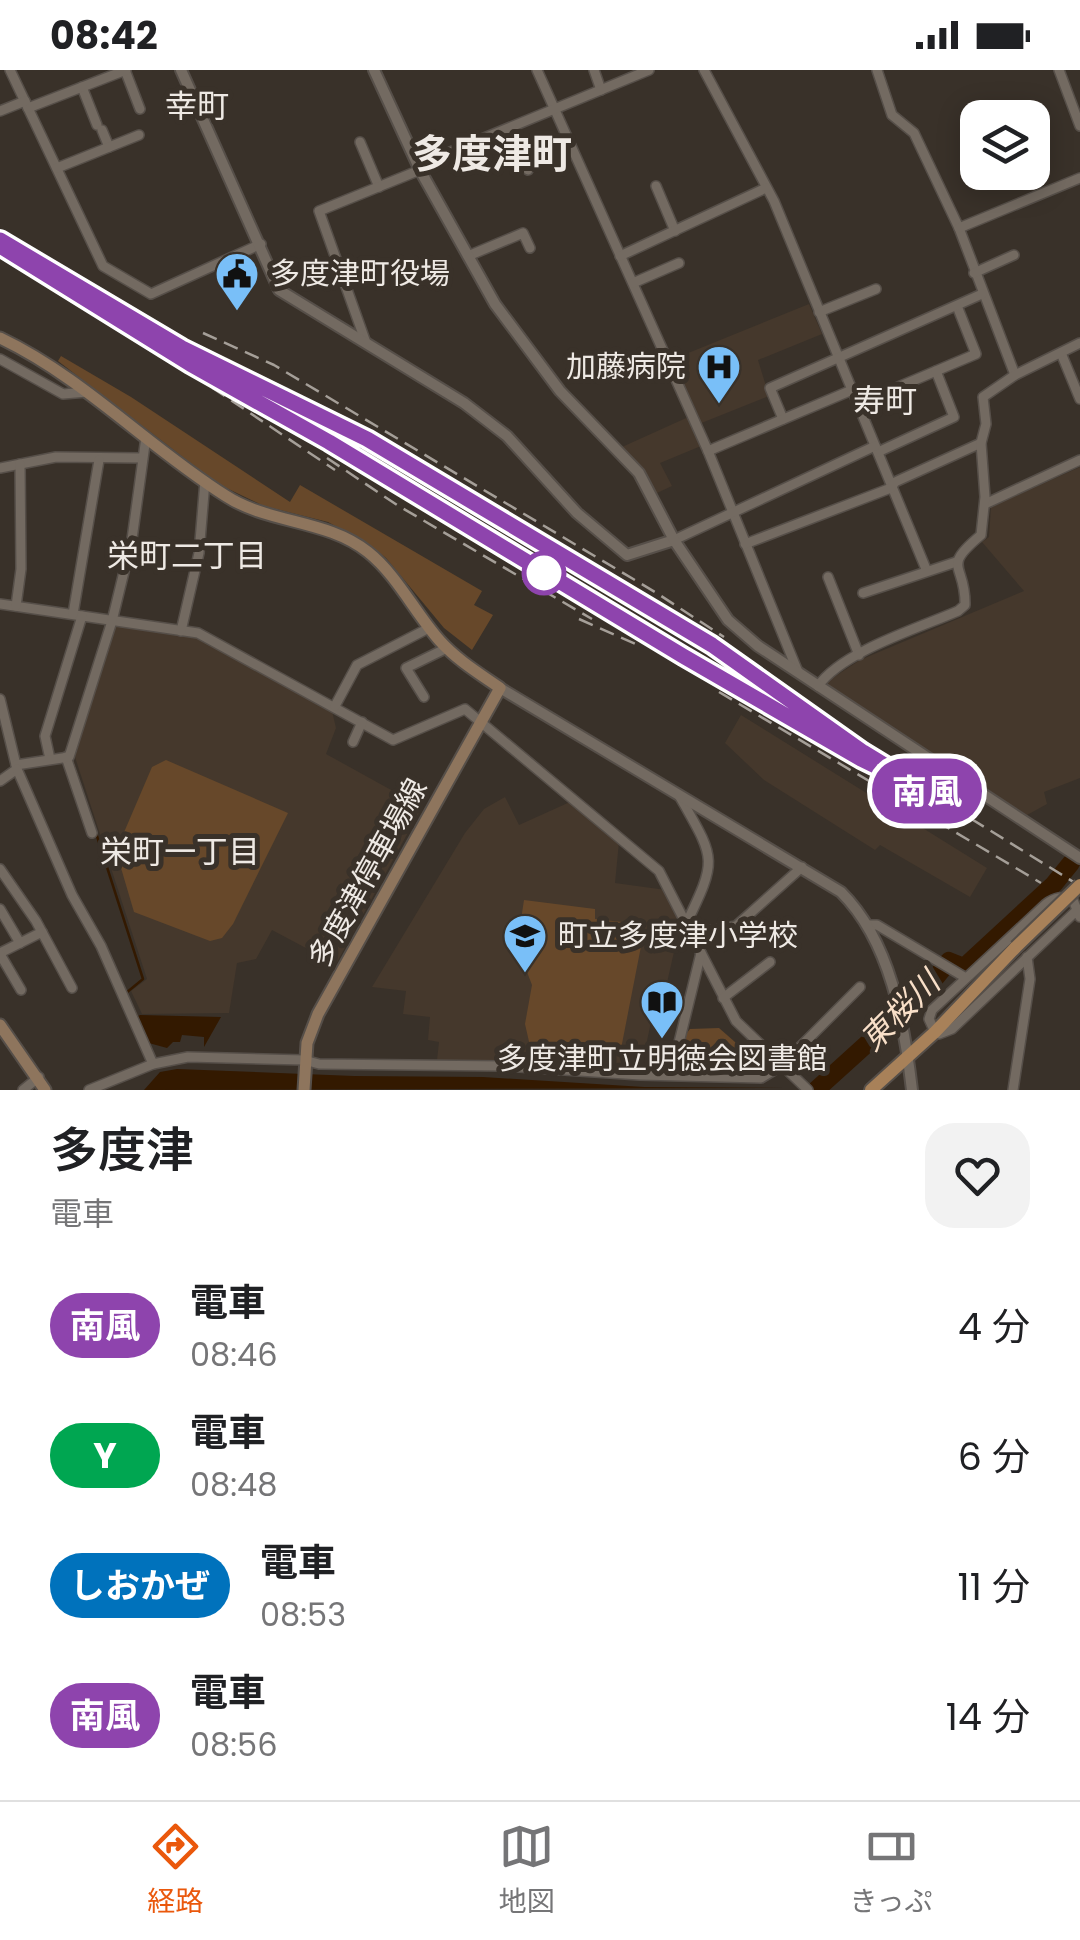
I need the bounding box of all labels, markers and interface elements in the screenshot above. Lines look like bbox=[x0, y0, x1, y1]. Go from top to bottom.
text: 08:42 bbox=[50, 9, 158, 62]
district label: 幸町 bbox=[165, 83, 229, 128]
map controls bbox=[960, 100, 1050, 190]
button: layers bbox=[960, 100, 1050, 190]
district label: 多度津町 bbox=[412, 126, 572, 182]
public building icon: 多度津町役場 bbox=[214, 251, 260, 312]
place label: 多度津町役場 bbox=[270, 252, 450, 295]
hospital icon: 加藤病院 bbox=[696, 344, 742, 405]
place label: 加藤病院 bbox=[566, 345, 686, 388]
district label: 寿町 bbox=[853, 378, 917, 423]
district label: 栄町二丁目 bbox=[107, 533, 267, 578]
unlabelled marker bbox=[523, 552, 565, 594]
line badge: 南風 bbox=[882, 758, 972, 824]
text: 南風 bbox=[892, 767, 962, 816]
street label: 多度津停車場線 bbox=[298, 770, 437, 975]
district label: 栄町一丁目 bbox=[100, 829, 260, 874]
school or university icon: 町立多度津小学校 bbox=[502, 913, 548, 974]
place label: 町立多度津小学校 bbox=[558, 914, 798, 957]
water label: 東桜川 bbox=[850, 959, 952, 1061]
library icon: 多度津町立明徳会図書館 bbox=[639, 979, 685, 1040]
place label: 多度津町立明徳会図書館 bbox=[497, 1037, 827, 1080]
text: 多度津 bbox=[50, 1117, 194, 1184]
button: heart bbox=[925, 1123, 1030, 1228]
text: 電車 bbox=[50, 1191, 114, 1236]
text: 電車 bbox=[190, 1276, 266, 1329]
text: 4 分 bbox=[958, 1300, 1030, 1353]
text: 南風 bbox=[70, 1301, 140, 1350]
text: 08:46 bbox=[190, 1332, 278, 1377]
text: 電車 bbox=[190, 1406, 266, 1459]
text: 6 分 bbox=[958, 1430, 1030, 1483]
text: Y bbox=[93, 1431, 117, 1480]
text: 08:48 bbox=[190, 1462, 277, 1507]
text: 電車 bbox=[260, 1536, 336, 1589]
text: 11 分 bbox=[958, 1560, 1030, 1613]
text: しおかぜ bbox=[70, 1561, 210, 1610]
text: 08:53 bbox=[260, 1592, 346, 1637]
text: 電車 bbox=[190, 1666, 266, 1719]
text: 14 分 bbox=[946, 1690, 1030, 1743]
text: 南風 bbox=[70, 1691, 140, 1740]
text: 08:56 bbox=[190, 1722, 278, 1767]
tab: 経路 bbox=[148, 1819, 204, 1923]
tab: 地図 bbox=[499, 1819, 555, 1923]
tab: きっぷ bbox=[850, 1819, 932, 1923]

